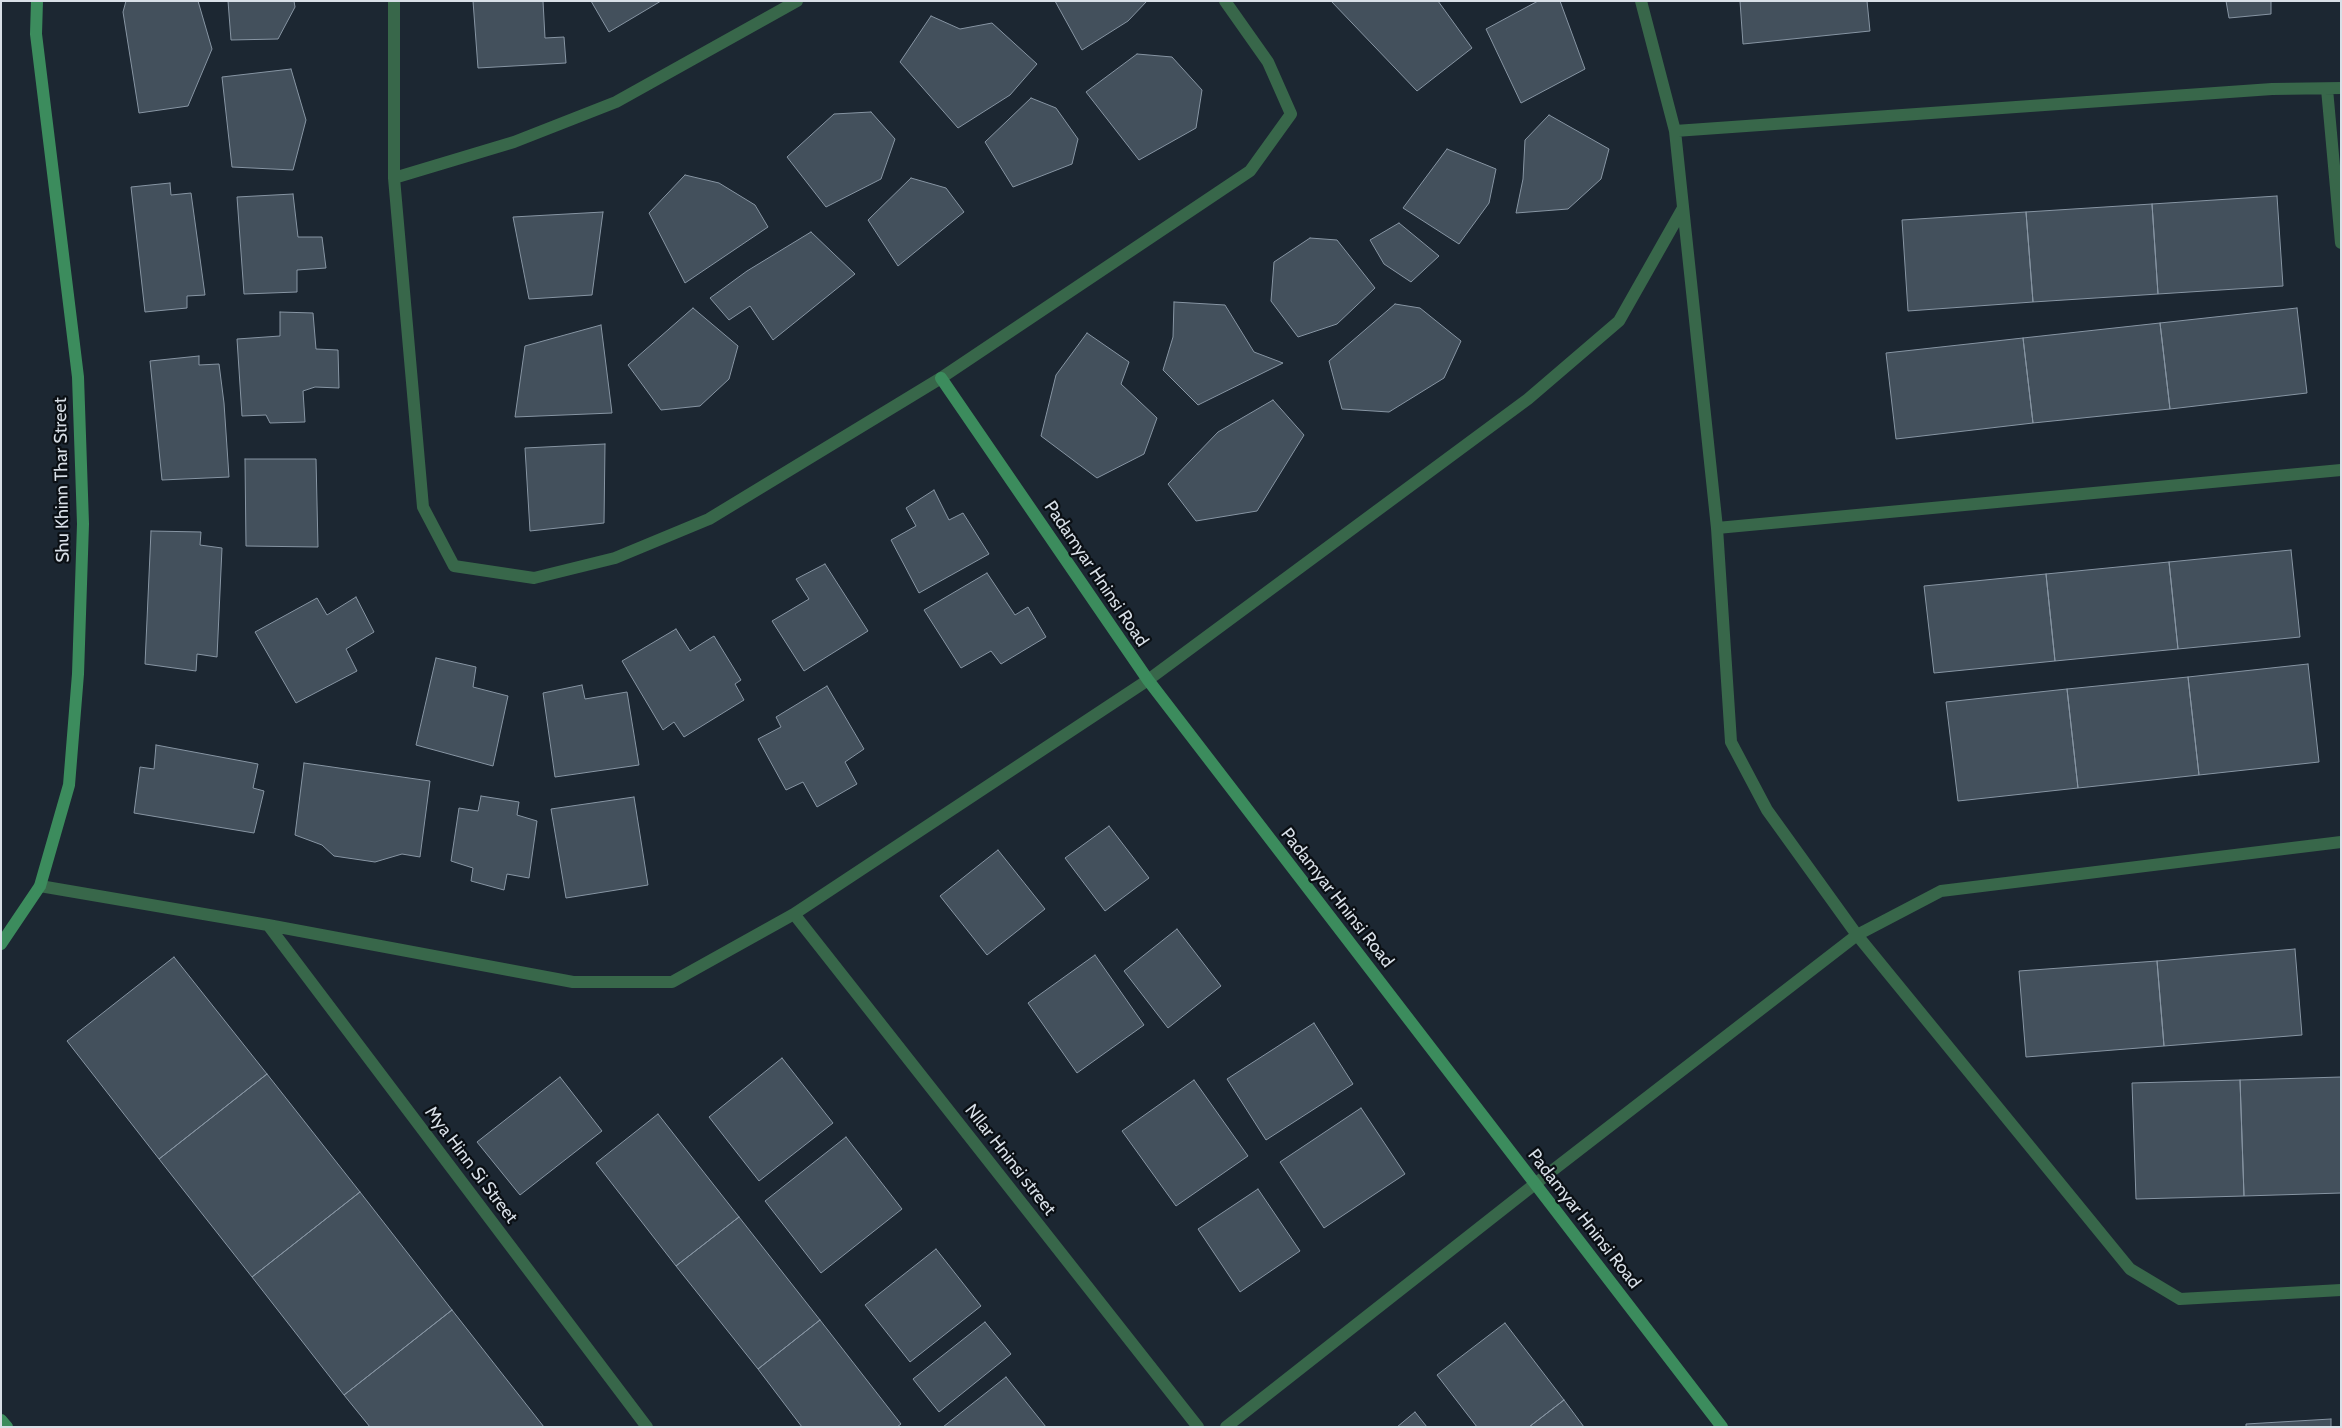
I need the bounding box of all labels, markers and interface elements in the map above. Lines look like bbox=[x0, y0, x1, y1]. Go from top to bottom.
street label: Shu Khinn Thar Street bbox=[50, 397, 74, 563]
street label: Padamyar Hninsi Road bbox=[1039, 497, 1153, 651]
street label: Padamyar Hninsi Road bbox=[1276, 824, 1398, 972]
street label: NIlar Hninsi street bbox=[960, 1100, 1060, 1220]
street label: Mya Hinn Si Street bbox=[420, 1102, 522, 1228]
street label: Padamyar Hninsi Road bbox=[1523, 1145, 1645, 1293]

